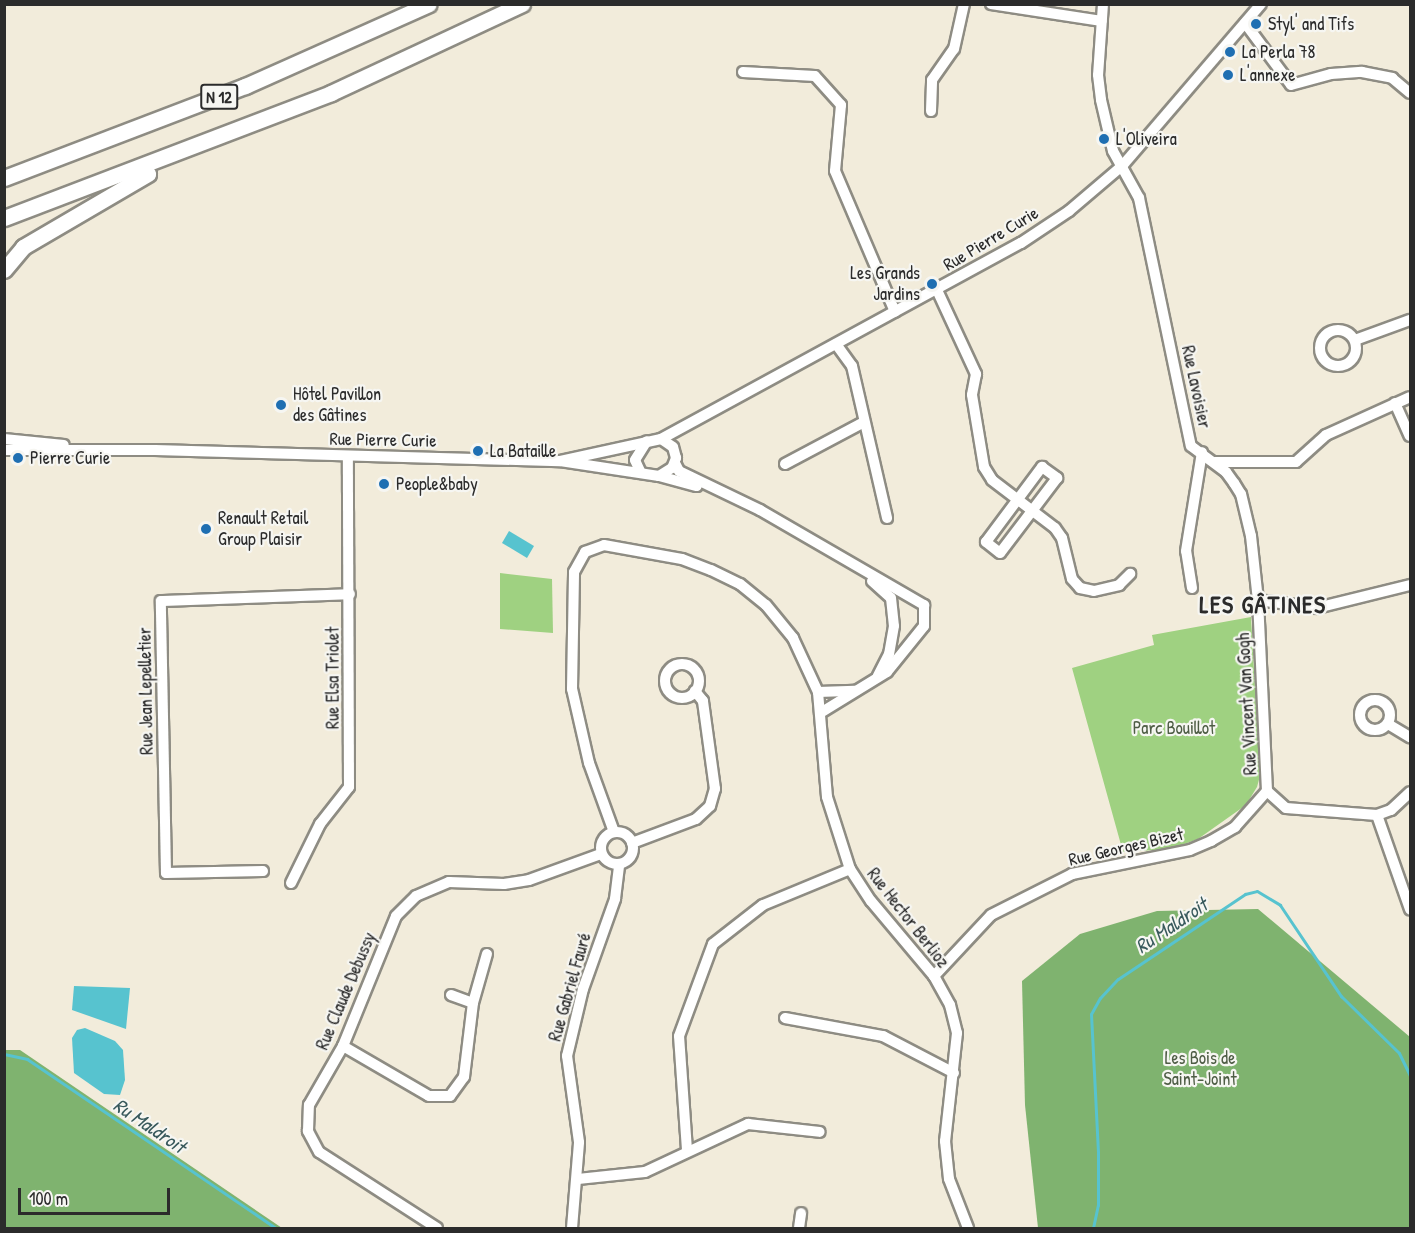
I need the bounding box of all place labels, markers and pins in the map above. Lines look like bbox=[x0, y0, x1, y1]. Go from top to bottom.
place label: Styl' and Tifs bbox=[1268, 13, 1354, 35]
marker: Styl' and Tifs bbox=[1249, 17, 1263, 31]
place label: La Perla 78 bbox=[1242, 41, 1315, 63]
marker: La Perla 78 bbox=[1223, 45, 1237, 59]
place label: L'annexe bbox=[1240, 64, 1295, 86]
marker: L'annexe bbox=[1221, 68, 1235, 82]
place label: L'Oliveira bbox=[1116, 128, 1177, 150]
marker: L'Oliveira bbox=[1097, 132, 1111, 146]
place label: Les Grands Jardins bbox=[850, 263, 920, 306]
marker: Les Grands Jardins bbox=[925, 277, 939, 291]
place label: Hôtel Pavillon des Gâtines bbox=[293, 384, 381, 426]
marker: Hôtel Pavillon des Gâtines bbox=[274, 398, 288, 412]
place label: La Bataille bbox=[490, 440, 556, 462]
marker: La Bataille bbox=[471, 444, 485, 458]
place label: Pierre Curie bbox=[30, 447, 110, 469]
marker: Pierre Curie bbox=[11, 451, 25, 465]
place label: People&baby bbox=[396, 473, 478, 495]
marker: People&baby bbox=[377, 477, 391, 491]
place label: Renault Retail Group Plaisir bbox=[218, 508, 308, 550]
marker: Renault Retail Group Plaisir bbox=[199, 522, 213, 536]

